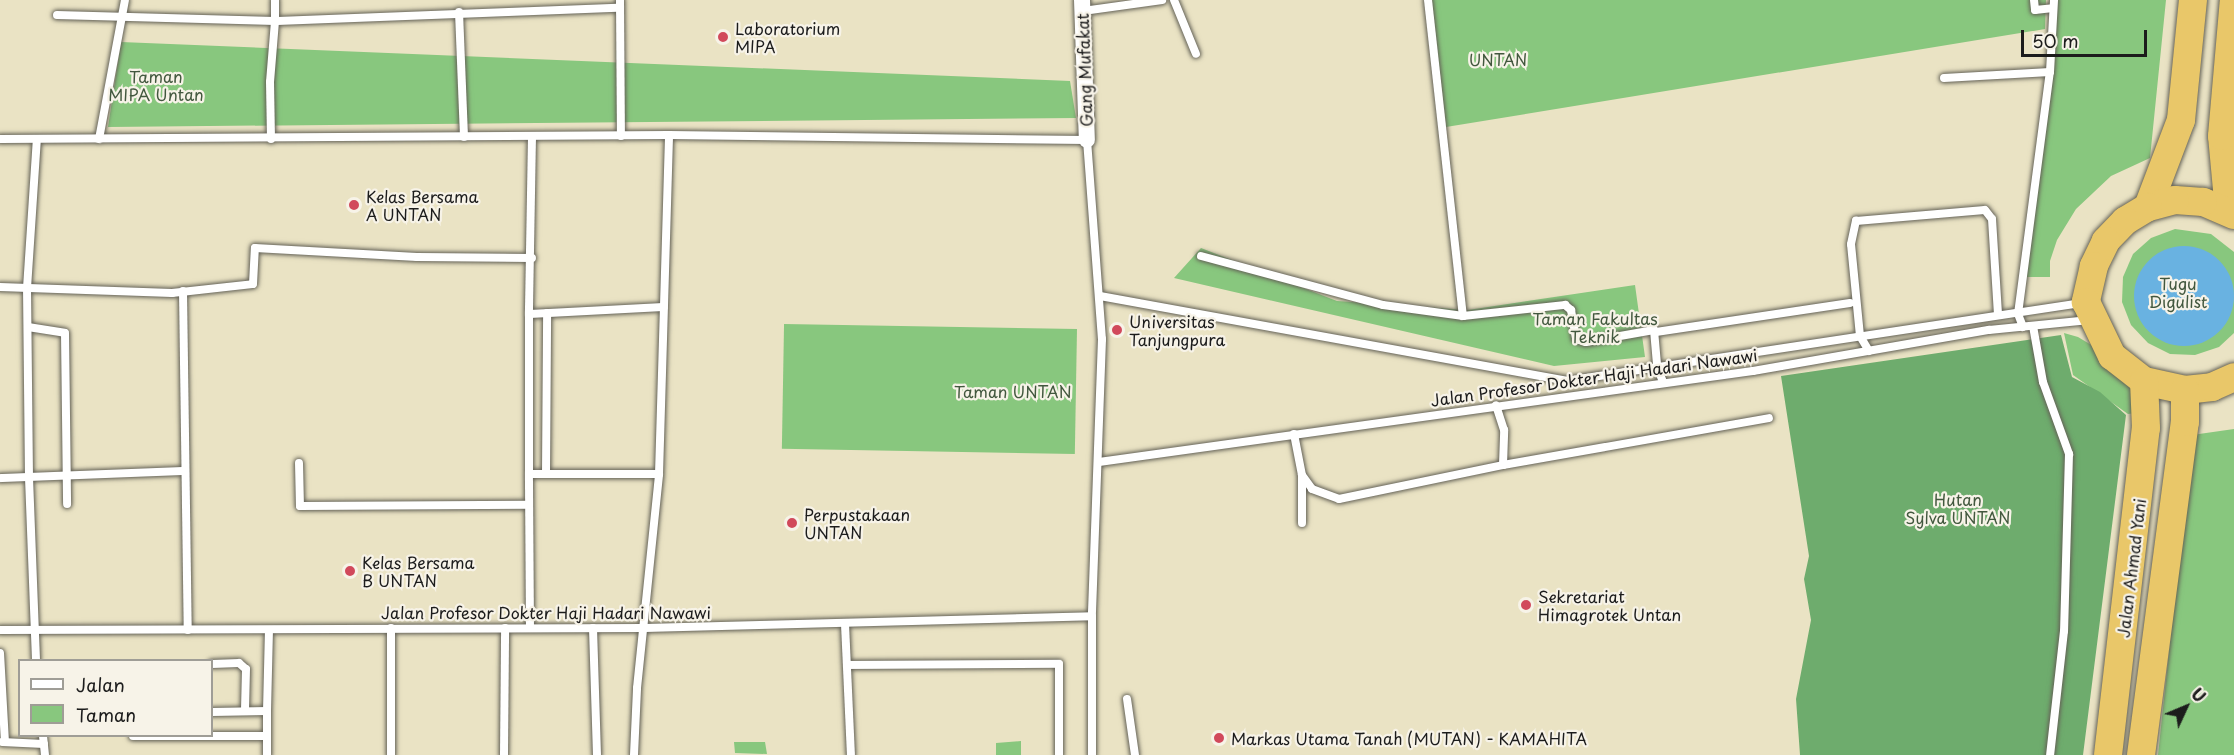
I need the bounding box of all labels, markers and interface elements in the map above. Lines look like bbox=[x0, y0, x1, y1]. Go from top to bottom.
street label: Gang Mufakat bbox=[1072, 13, 1096, 127]
place label: Laboratorium MIPA bbox=[735, 18, 840, 56]
scale bar bbox=[2024, 18, 2150, 56]
text: 50 m bbox=[2032, 27, 2079, 54]
marker: Laboratorium MIPA bbox=[716, 30, 730, 44]
park label: UNTAN bbox=[1469, 49, 1527, 69]
park label: Taman MIPA Untan bbox=[109, 66, 203, 104]
place label: Kelas Bersama A UNTAN bbox=[366, 186, 480, 224]
marker: Kelas Bersama A UNTAN bbox=[347, 198, 361, 212]
park label: Tugu Digulist bbox=[2149, 273, 2207, 311]
park label: Taman Fakultas Teknik bbox=[1532, 308, 1658, 346]
place label: Universitas Tanjungpura bbox=[1129, 311, 1225, 349]
marker: Universitas Tanjungpura bbox=[1110, 323, 1124, 337]
street label: Jalan Profesor Dokter Haji Hadari Nawawi bbox=[1428, 344, 1760, 410]
park label: Taman UNTAN bbox=[954, 381, 1072, 401]
park label: Hutan Sylva UNTAN bbox=[1906, 489, 2010, 527]
street label: Jalan Ahmad Yani bbox=[2113, 497, 2149, 639]
place label: Perpustakaan UNTAN bbox=[804, 504, 910, 542]
marker: Perpustakaan UNTAN bbox=[785, 516, 799, 530]
place label: Kelas Bersama B UNTAN bbox=[362, 552, 476, 590]
marker: Kelas Bersama B UNTAN bbox=[343, 564, 357, 578]
place label: Sekretariat Himagrotek Untan bbox=[1538, 586, 1683, 624]
marker: Sekretariat Himagrotek Untan bbox=[1519, 598, 1533, 612]
street label: Jalan Profesor Dokter Haji Hadari Nawawi bbox=[380, 602, 712, 622]
legend bbox=[18, 659, 213, 737]
text: Jalan bbox=[76, 671, 125, 698]
north arrow bbox=[2156, 677, 2216, 737]
text: U bbox=[2186, 682, 2212, 707]
text: Taman bbox=[76, 701, 136, 728]
place label: Markas Utama Tanah (MUTAN) - KAMAHITA bbox=[1231, 728, 1588, 748]
marker: Markas Utama Tanah (MUTAN) - KAMAHITA bbox=[1212, 731, 1226, 745]

